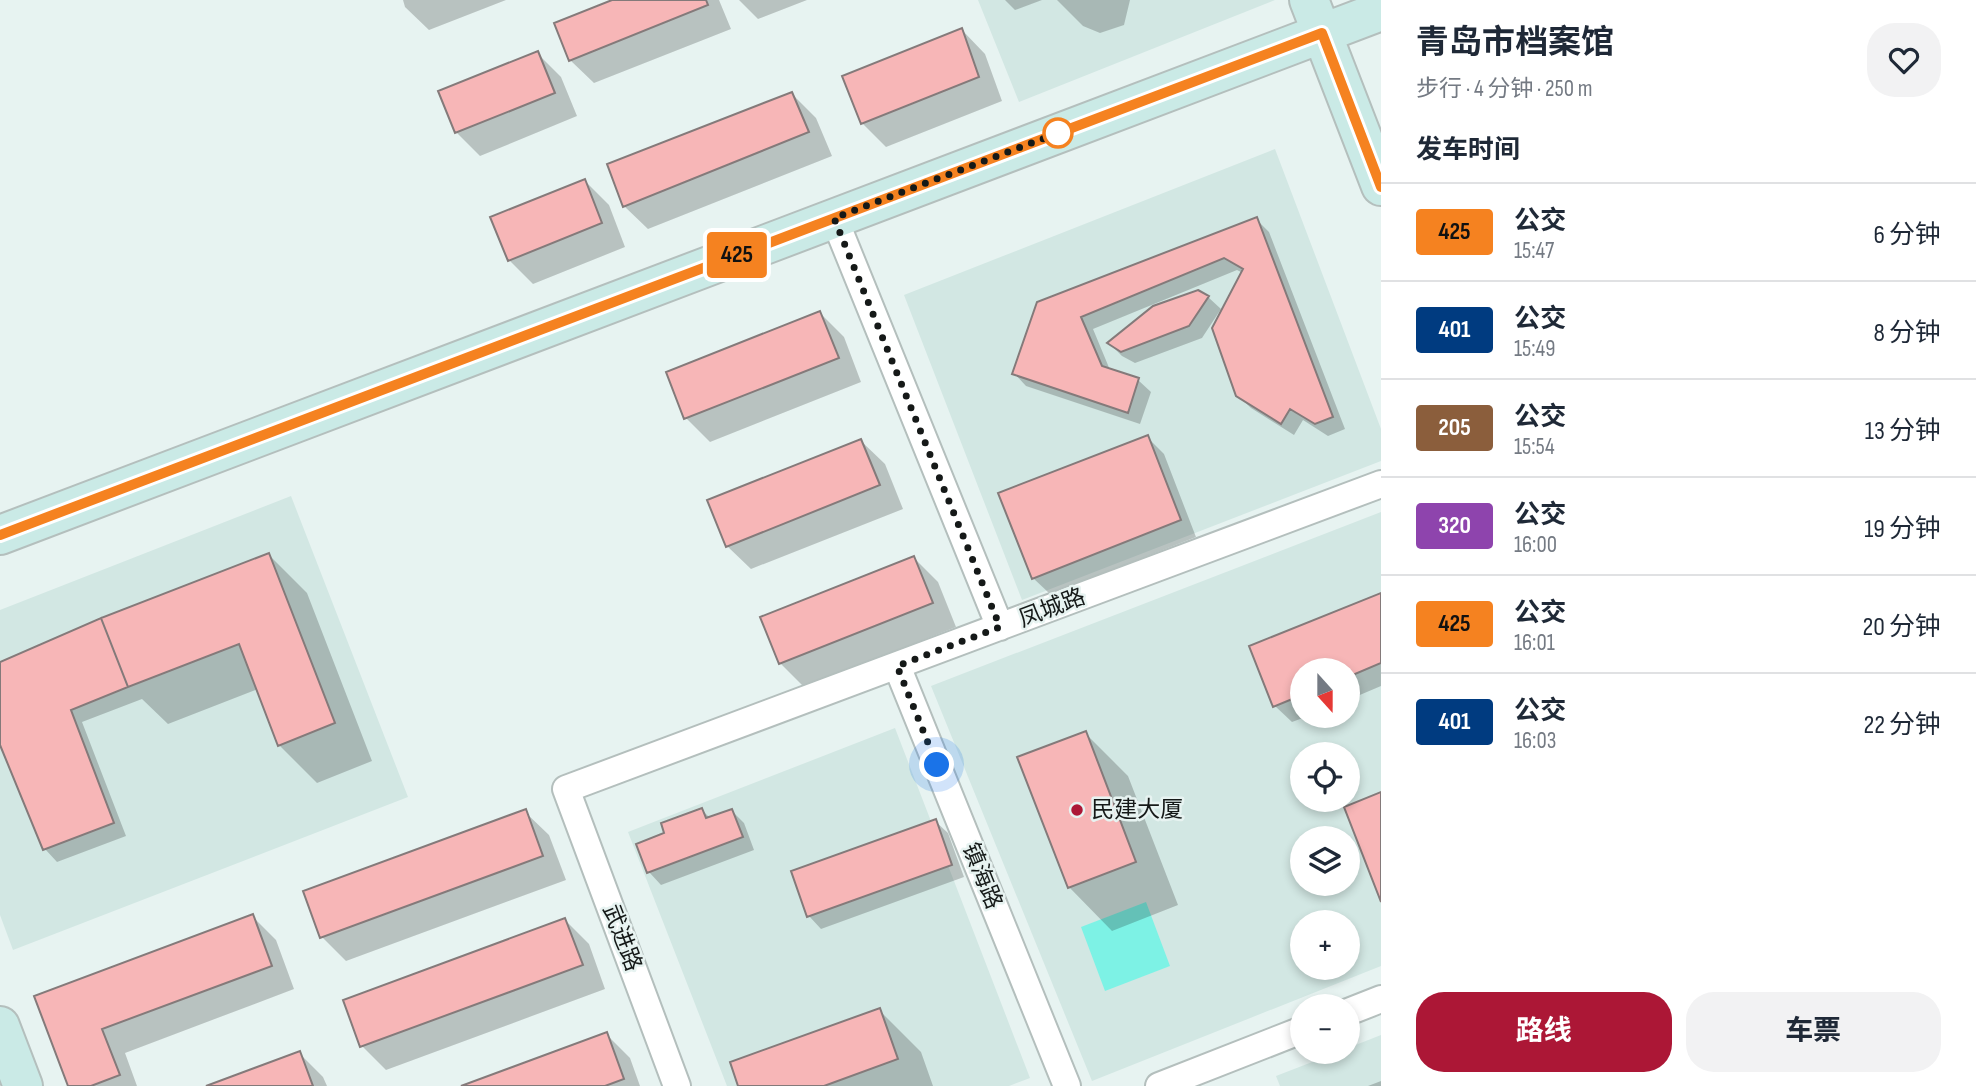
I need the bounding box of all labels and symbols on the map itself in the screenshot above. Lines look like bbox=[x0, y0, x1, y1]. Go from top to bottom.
unlabelled marker bbox=[1043, 118, 1073, 148]
line badge: 425 bbox=[697, 232, 777, 278]
street label: 凤城路 bbox=[1015, 583, 1089, 633]
north arrow bbox=[1290, 658, 1360, 728]
your location bbox=[919, 747, 954, 782]
place label: 民建大厦 bbox=[1091, 796, 1183, 824]
marker: 民建大厦 bbox=[1069, 802, 1085, 818]
street label: 镇海路 bbox=[956, 839, 1008, 913]
street label: 武进路 bbox=[597, 901, 647, 975]

